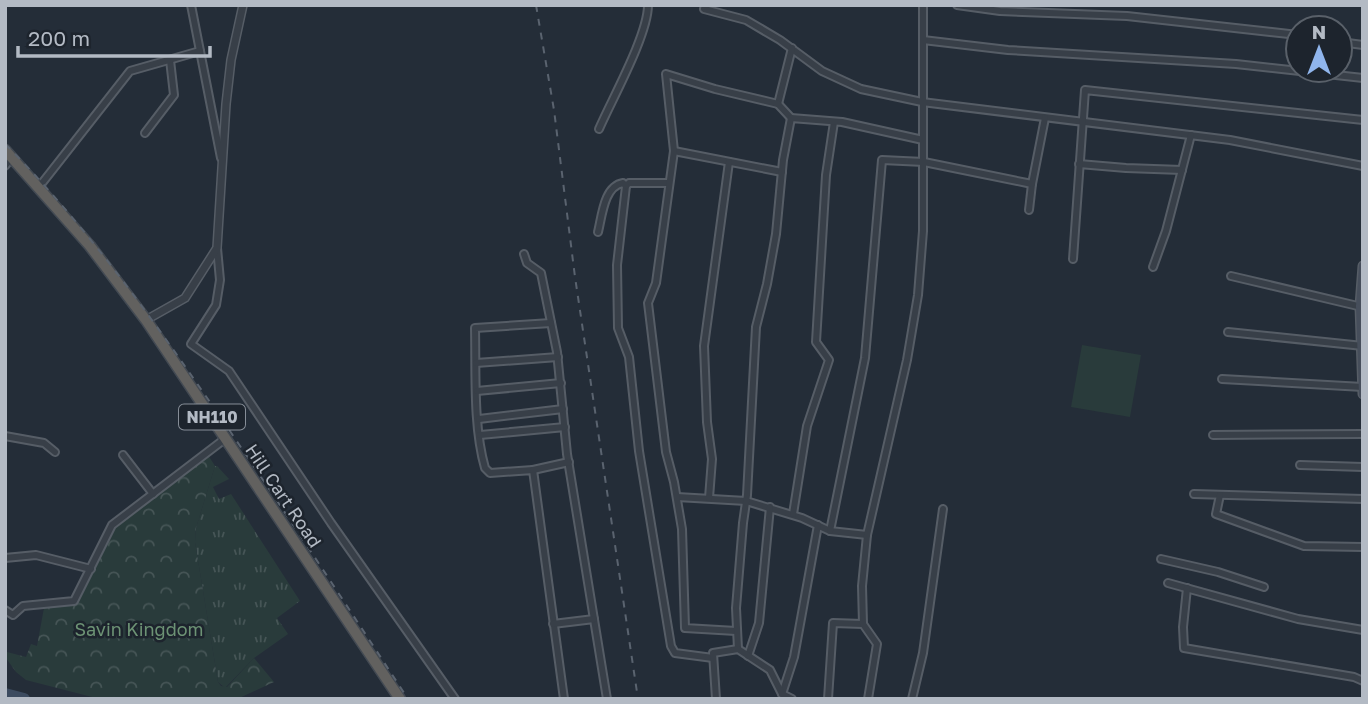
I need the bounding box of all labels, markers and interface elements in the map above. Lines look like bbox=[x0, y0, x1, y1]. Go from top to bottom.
scale bar bbox=[18, 14, 210, 58]
north arrow bbox=[1284, 14, 1354, 84]
text: N bbox=[1312, 20, 1326, 43]
text: 200 m bbox=[28, 25, 90, 51]
road number: NH110 bbox=[179, 404, 245, 430]
street label: Hill Cart Road bbox=[241, 439, 327, 551]
park label: Savin Kingdom bbox=[75, 618, 204, 640]

